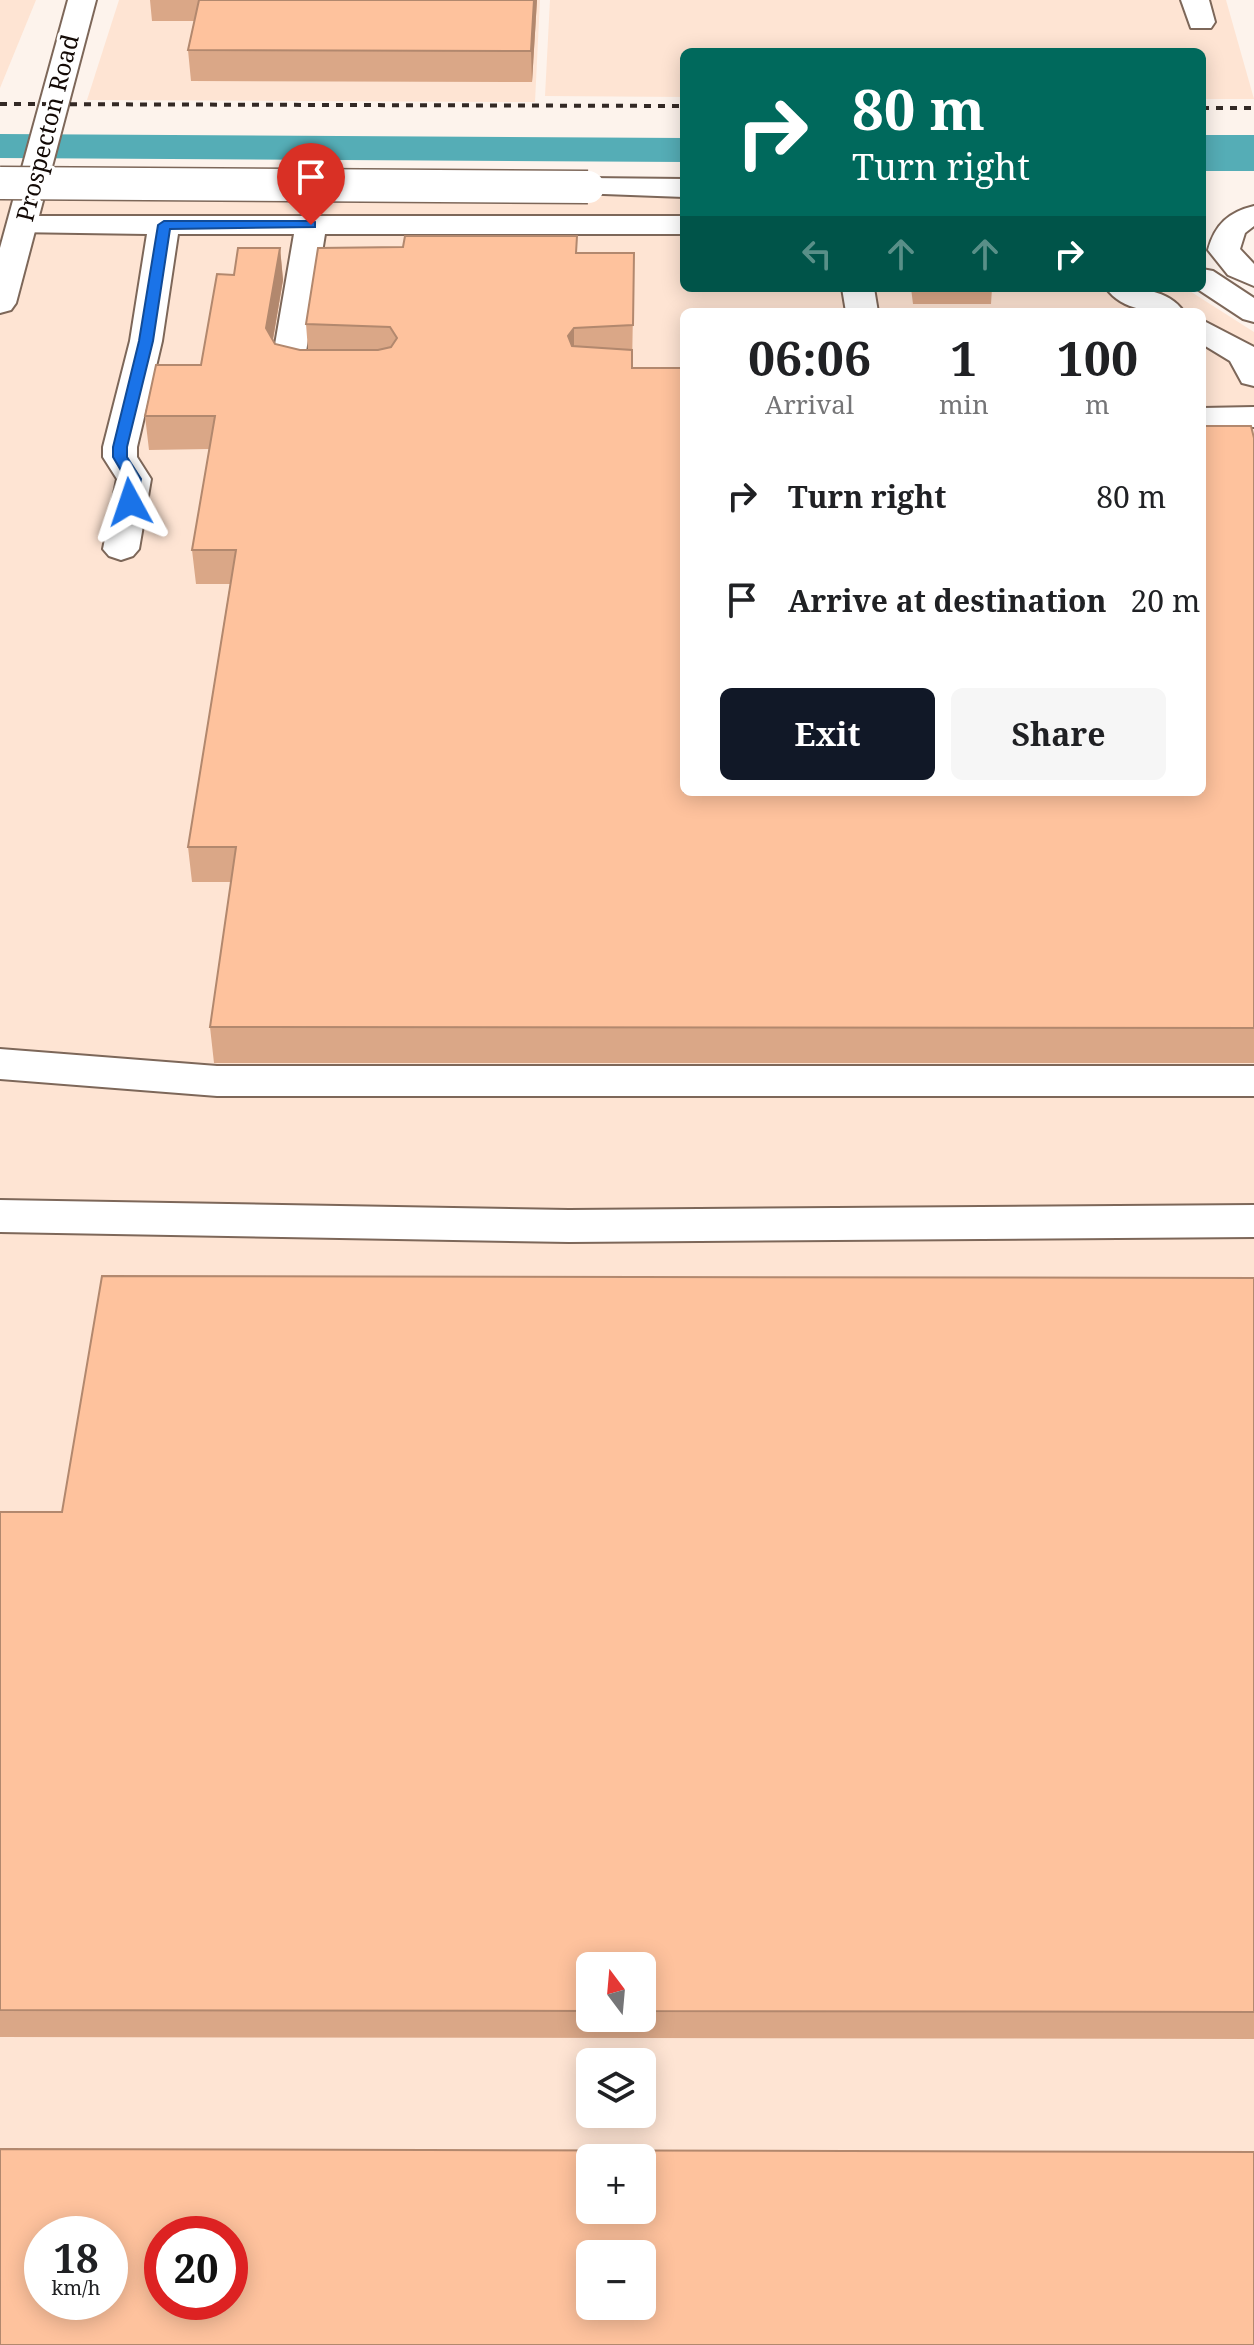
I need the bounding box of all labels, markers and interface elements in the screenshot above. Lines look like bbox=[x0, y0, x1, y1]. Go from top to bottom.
street label: Prospecton Road bbox=[7, 30, 86, 225]
text: 80 m bbox=[852, 70, 985, 146]
icon: right bbox=[720, 80, 824, 184]
text: Turn right bbox=[852, 142, 1030, 191]
pin bbox=[277, 143, 345, 225]
icon: arrive bbox=[289, 155, 333, 199]
icon: left bbox=[795, 232, 839, 276]
icon: ahead bbox=[879, 232, 923, 276]
icon: ahead bbox=[963, 232, 1007, 276]
icon: right bbox=[1047, 232, 1091, 276]
text: 06:06 bbox=[748, 325, 871, 390]
text: 1 bbox=[950, 325, 977, 390]
text: 100 bbox=[1057, 325, 1138, 390]
text: Arrival bbox=[765, 386, 854, 422]
text: min bbox=[939, 386, 989, 422]
text: m bbox=[1085, 386, 1110, 422]
position arrow bbox=[88, 460, 172, 544]
icon: right bbox=[720, 474, 764, 518]
text: Turn right bbox=[788, 476, 946, 517]
text: 80 m bbox=[1096, 476, 1166, 517]
icon: arrive bbox=[720, 578, 764, 622]
text: Arrive at destination bbox=[788, 580, 1107, 621]
text: 20 m bbox=[1131, 580, 1200, 621]
button: Exit bbox=[720, 688, 935, 780]
button: Share bbox=[951, 688, 1166, 780]
north arrow bbox=[576, 1952, 656, 2032]
map controls bbox=[576, 1952, 656, 2320]
button: layers bbox=[576, 2048, 656, 2128]
button: + bbox=[576, 2144, 656, 2224]
speed limit sign: 20 bbox=[144, 2216, 248, 2320]
text: 18 bbox=[53, 2230, 99, 2285]
button: − bbox=[576, 2240, 656, 2320]
text: km/h bbox=[51, 2274, 101, 2301]

